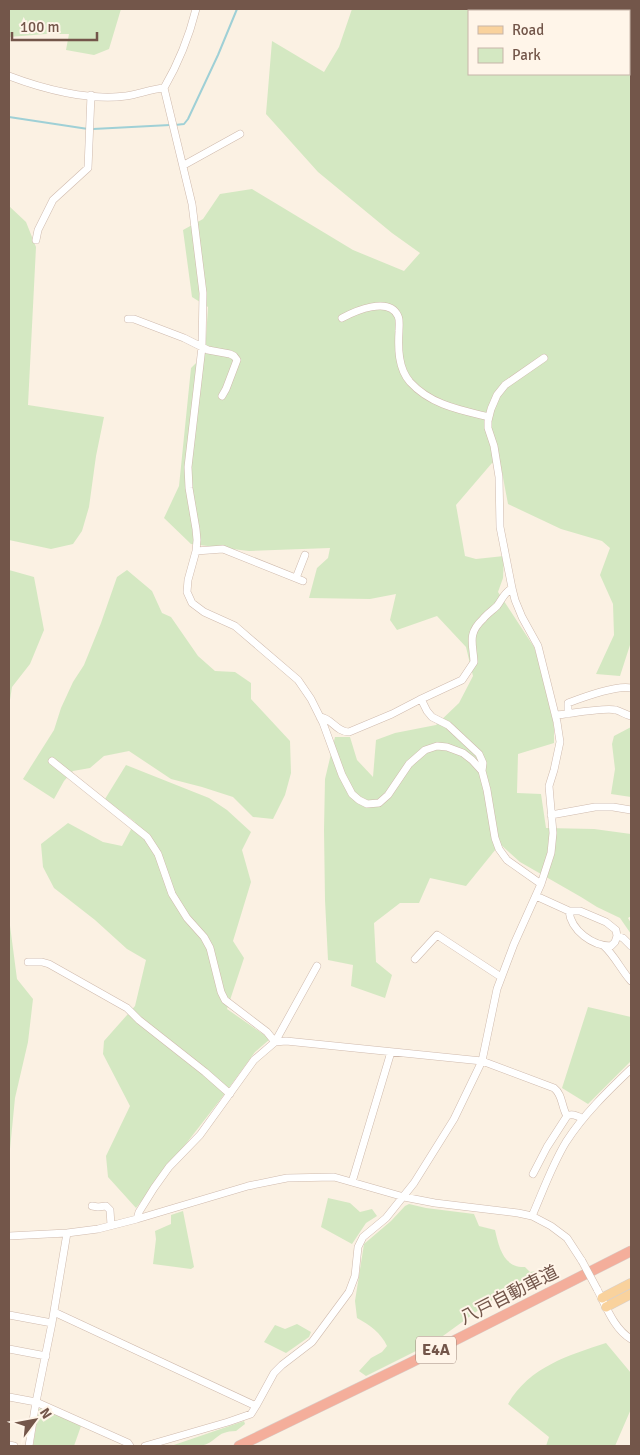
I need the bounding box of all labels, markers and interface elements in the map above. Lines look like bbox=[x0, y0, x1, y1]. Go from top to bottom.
scale bar bbox=[12, 10, 98, 42]
legend bbox=[468, 10, 630, 75]
text: 100 m bbox=[20, 18, 60, 36]
text: Road bbox=[512, 21, 544, 39]
text: Park bbox=[512, 46, 541, 64]
street label: 八戸自動車道 bbox=[456, 1261, 562, 1329]
road number: E4A bbox=[416, 1336, 456, 1364]
north arrow bbox=[10, 1395, 60, 1445]
text: N bbox=[36, 1405, 55, 1422]

